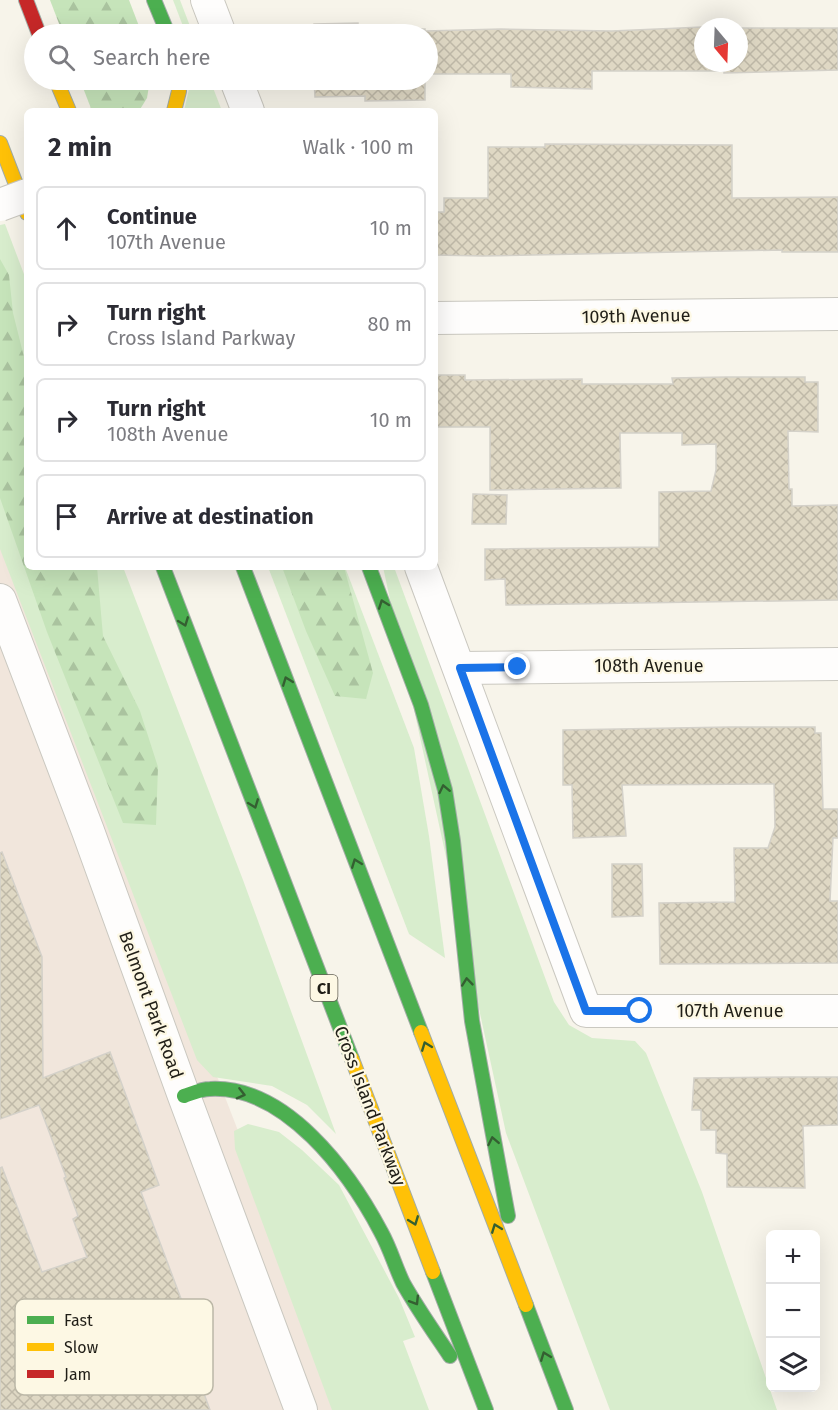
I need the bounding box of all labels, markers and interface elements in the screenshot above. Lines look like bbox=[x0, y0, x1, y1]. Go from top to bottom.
north arrow bbox=[694, 18, 748, 72]
search box bbox=[24, 24, 438, 90]
icon: search bbox=[45, 41, 78, 74]
text: Search here bbox=[93, 44, 211, 71]
text: 2 min bbox=[48, 132, 112, 163]
text: Walk · 100 m bbox=[302, 135, 414, 159]
text: Continue bbox=[107, 203, 197, 230]
icon: ahead bbox=[50, 212, 83, 245]
text: 10 m bbox=[370, 216, 412, 240]
text: 107th Avenue bbox=[107, 230, 226, 254]
text: Turn right bbox=[107, 299, 206, 326]
street label: 109th Avenue bbox=[581, 304, 691, 328]
icon: right bbox=[50, 308, 83, 341]
text: 80 m bbox=[367, 312, 412, 336]
text: Cross Island Parkway bbox=[107, 326, 295, 350]
text: Turn right bbox=[107, 395, 206, 422]
icon: right bbox=[50, 404, 83, 437]
text: 10 m bbox=[370, 408, 412, 432]
text: 108th Avenue bbox=[107, 422, 228, 446]
icon: arrive bbox=[50, 500, 83, 533]
text: Arrive at destination bbox=[107, 503, 314, 530]
one-way arrow bbox=[377, 599, 390, 610]
one-way arrow bbox=[177, 615, 189, 626]
route end bbox=[504, 653, 530, 679]
street label: 108th Avenue bbox=[594, 655, 704, 677]
one-way arrow bbox=[281, 676, 294, 687]
one-way arrow bbox=[438, 784, 451, 794]
one-way arrow bbox=[246, 798, 259, 808]
one-way arrow bbox=[351, 859, 363, 870]
street label: Belmont Park Road bbox=[114, 928, 188, 1082]
road number: CI bbox=[310, 975, 338, 1001]
one-way arrow bbox=[461, 978, 473, 987]
route start bbox=[626, 997, 652, 1023]
street label: 107th Avenue bbox=[676, 1000, 784, 1022]
street label: Cross Island Parkway bbox=[329, 1023, 411, 1189]
one-way arrow bbox=[421, 1041, 433, 1052]
one-way arrow bbox=[236, 1086, 246, 1099]
one-way arrow bbox=[488, 1137, 500, 1146]
one-way arrow bbox=[406, 1215, 419, 1226]
one-way arrow bbox=[490, 1223, 503, 1233]
map controls bbox=[766, 1230, 820, 1392]
button: + bbox=[766, 1230, 820, 1284]
button: − bbox=[766, 1284, 820, 1338]
one-way arrow bbox=[408, 1295, 420, 1305]
legend bbox=[15, 1299, 213, 1395]
text: Fast bbox=[64, 1311, 93, 1330]
text: Slow bbox=[64, 1338, 99, 1357]
button: layers bbox=[766, 1338, 820, 1392]
one-way arrow bbox=[540, 1351, 552, 1362]
text: Jam bbox=[64, 1365, 91, 1384]

